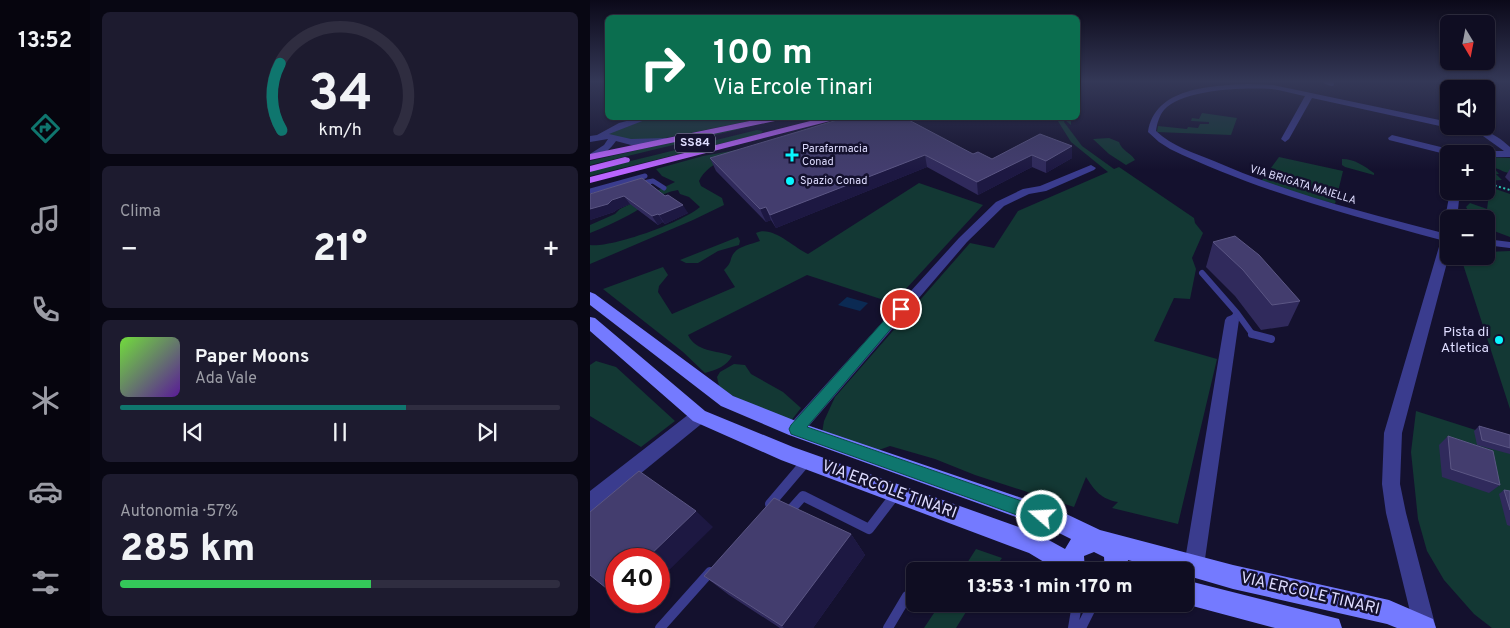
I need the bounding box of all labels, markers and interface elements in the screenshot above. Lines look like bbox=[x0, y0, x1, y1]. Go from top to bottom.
north arrow bbox=[1440, 15, 1495, 70]
map controls bbox=[1440, 15, 1495, 265]
text: 13:52 bbox=[18, 28, 72, 55]
text: 100 m bbox=[713, 32, 813, 76]
icon: right bbox=[630, 35, 695, 100]
text: 34 bbox=[308, 63, 372, 129]
text: Via Ercole Tinari bbox=[713, 75, 873, 102]
button: sound bbox=[1440, 80, 1495, 135]
icon: directions bbox=[28, 111, 63, 146]
text: km/h bbox=[318, 119, 362, 142]
road number: SS84 bbox=[675, 134, 715, 152]
place label: Parafarmacia Conad bbox=[802, 142, 868, 169]
button: + bbox=[1440, 145, 1495, 200]
marker: Parafarmacia Conad bbox=[786, 149, 798, 161]
street label: VIA BRIGATA MAIELLA bbox=[1248, 162, 1358, 208]
place label: Spazio Conad bbox=[800, 174, 867, 188]
marker: Spazio Conad bbox=[784, 175, 796, 187]
icon: music bbox=[28, 202, 63, 237]
text: Clima bbox=[120, 202, 161, 222]
button: − bbox=[1440, 210, 1495, 265]
text: 21° bbox=[313, 226, 367, 275]
text: − bbox=[120, 233, 138, 269]
text: + bbox=[542, 233, 560, 269]
pin bbox=[880, 288, 922, 330]
icon: phone bbox=[28, 292, 63, 327]
icon: arrive bbox=[887, 295, 915, 323]
place label: Pista di Atletica bbox=[1441, 324, 1489, 357]
marker: Pista di Atletica bbox=[1493, 334, 1505, 346]
text: Paper Moons bbox=[195, 345, 309, 369]
text: Ada Vale bbox=[195, 369, 257, 389]
icon: climate bbox=[28, 383, 63, 418]
icon: previous bbox=[179, 418, 207, 446]
icon: pause bbox=[326, 418, 354, 446]
icon: next bbox=[473, 418, 501, 446]
street label: VIA ERCOLE TINARI bbox=[819, 456, 959, 524]
icon: car bbox=[28, 474, 63, 509]
position arrow bbox=[1015, 489, 1067, 541]
text: Autonomia · 57% bbox=[120, 502, 238, 522]
text: 285 km bbox=[120, 526, 255, 575]
speed limit sign: 40 bbox=[605, 548, 670, 613]
icon: filters bbox=[28, 565, 63, 600]
street label: VIA ERCOLE TINARI bbox=[1238, 568, 1382, 620]
text: 13:53 · 1 min · 170 m bbox=[967, 575, 1133, 599]

